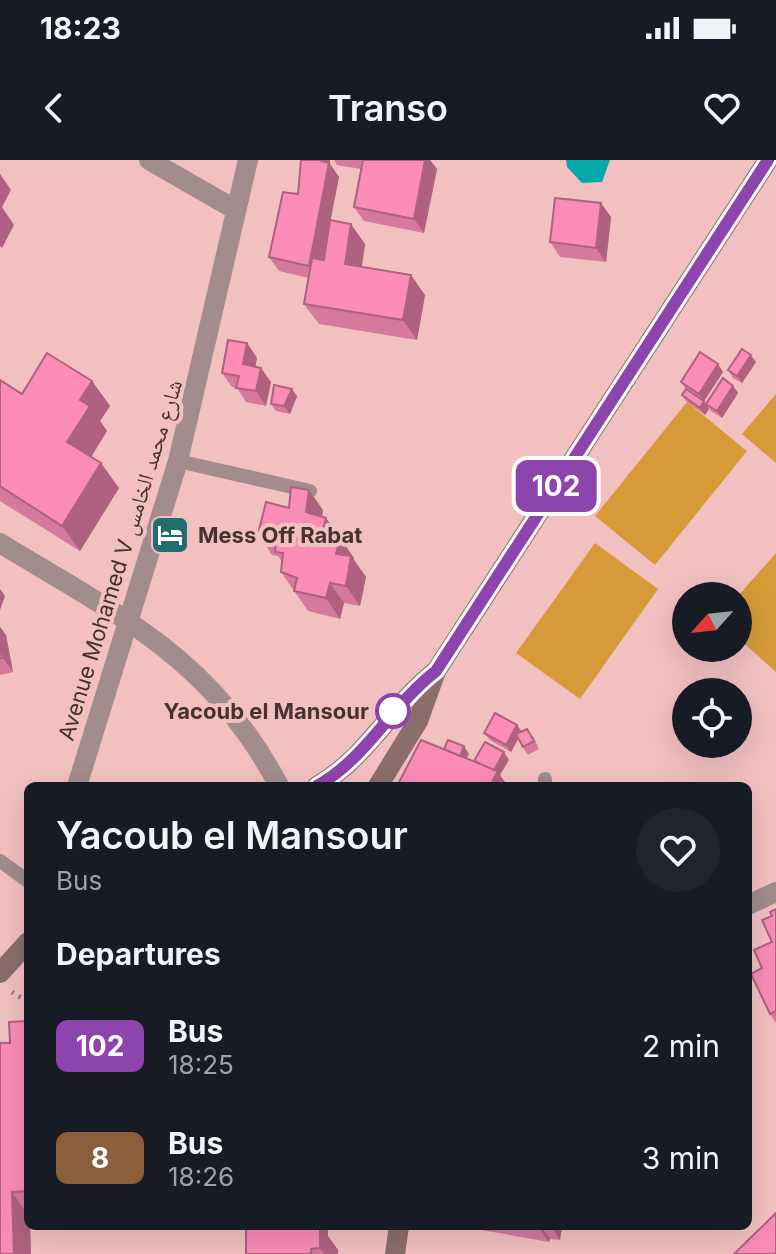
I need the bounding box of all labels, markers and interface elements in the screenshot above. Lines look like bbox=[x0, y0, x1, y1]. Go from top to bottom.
text: 18:23 bbox=[40, 10, 121, 46]
icon: back bbox=[32, 86, 76, 130]
text: Transo bbox=[328, 86, 448, 130]
icon: heart bbox=[700, 86, 744, 130]
street label: Avenue Mohamed V شارع محمد الخامس bbox=[53, 376, 188, 744]
line badge: 102 bbox=[510, 460, 602, 512]
text: 102 bbox=[532, 469, 580, 503]
hotel icon: Mess Off Rabat bbox=[149, 514, 191, 556]
place label: Mess Off Rabat bbox=[198, 522, 362, 548]
north arrow bbox=[672, 582, 752, 662]
map controls bbox=[672, 582, 752, 758]
button: locate bbox=[672, 678, 752, 758]
marker: Yacoub el Mansour bbox=[376, 694, 410, 728]
place label: Yacoub el Mansour bbox=[163, 698, 369, 724]
button: heart bbox=[636, 808, 720, 892]
text: Yacoub el Mansour bbox=[56, 812, 408, 858]
text: Bus bbox=[56, 865, 102, 896]
text: Departures bbox=[56, 936, 221, 972]
text: Bus bbox=[168, 1013, 223, 1049]
text: 2 min bbox=[642, 1028, 720, 1064]
text: 102 bbox=[76, 1029, 124, 1063]
text: 18:25 bbox=[168, 1049, 234, 1080]
text: Bus bbox=[168, 1125, 223, 1161]
text: 3 min bbox=[642, 1140, 720, 1176]
text: 8 bbox=[91, 1141, 109, 1175]
text: 18:26 bbox=[168, 1161, 234, 1192]

